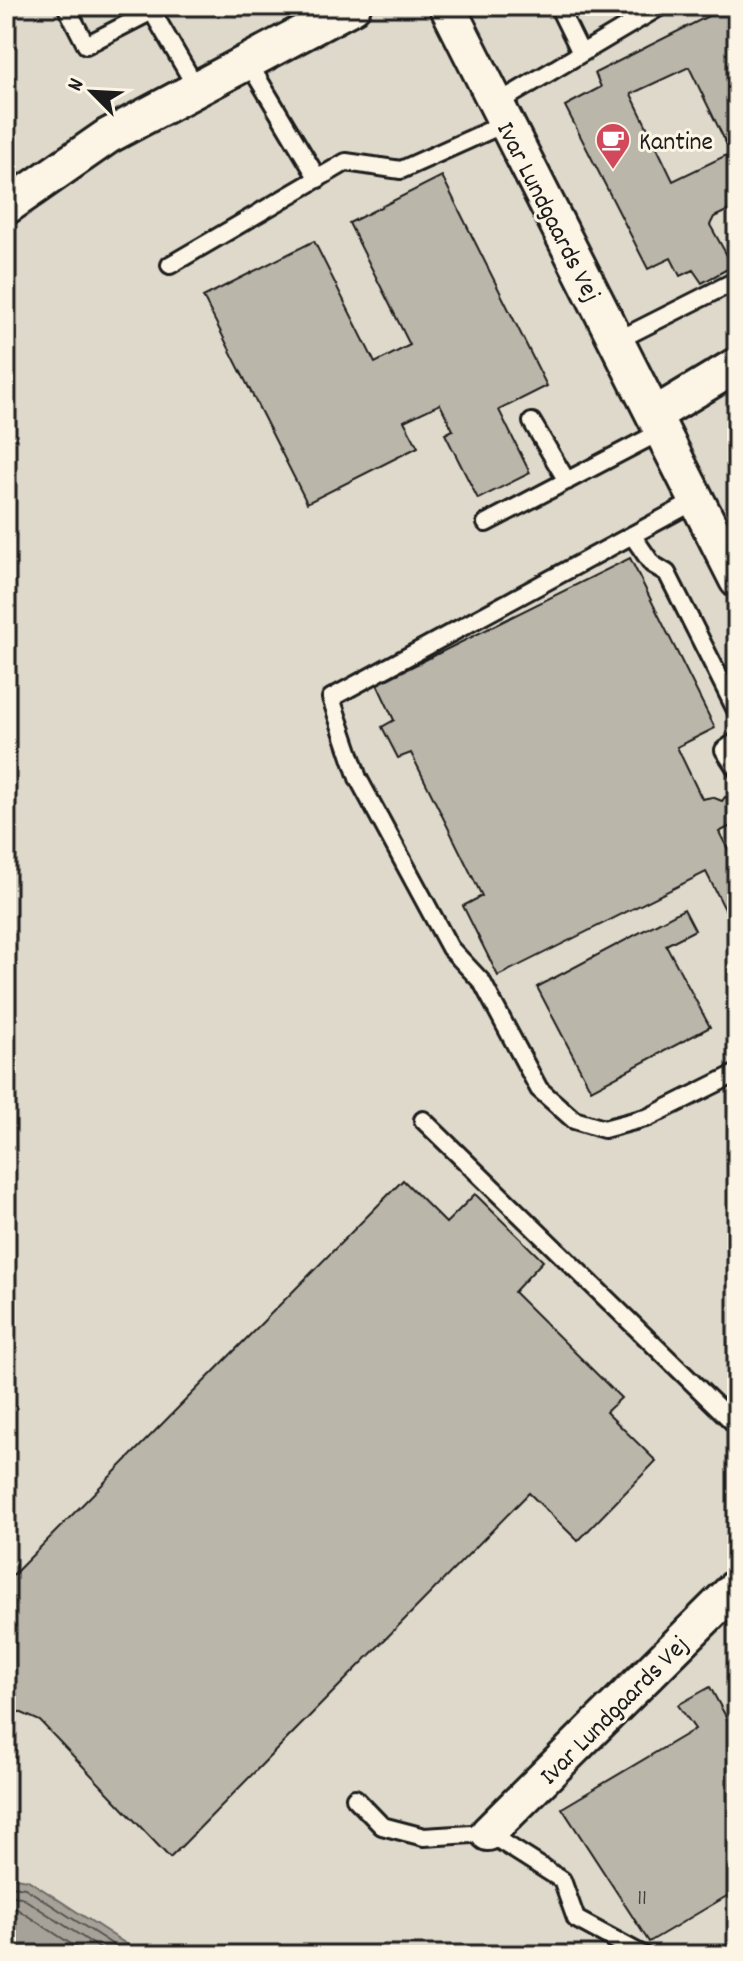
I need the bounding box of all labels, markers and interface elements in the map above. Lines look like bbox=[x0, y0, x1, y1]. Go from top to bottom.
north arrow bbox=[52, 52, 132, 132]
text: N bbox=[61, 74, 93, 97]
street label: Ivar Lundgaards Vej bbox=[485, 116, 608, 309]
cafe icon: Kantine bbox=[594, 121, 632, 171]
place label: Kantine bbox=[639, 125, 713, 162]
street label: Ivar Lundgaards Vej bbox=[532, 1628, 699, 1795]
house number: 11 bbox=[637, 1884, 647, 1915]

